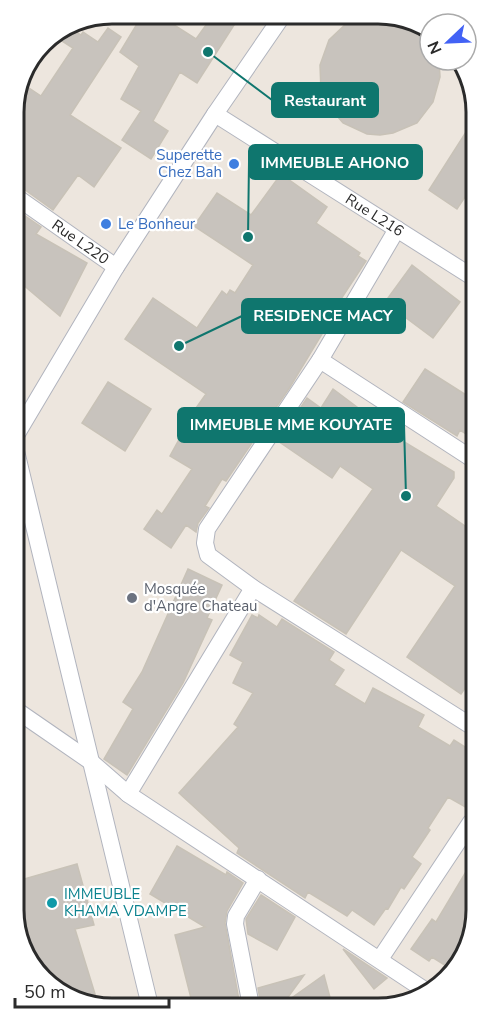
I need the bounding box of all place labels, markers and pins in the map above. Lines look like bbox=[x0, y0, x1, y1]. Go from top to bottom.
callout: Restaurant bbox=[272, 83, 378, 117]
place label: Superette Chez Bah bbox=[156, 145, 222, 182]
callout: IMMEUBLE AHONO bbox=[249, 145, 422, 179]
marker: Superette Chez Bah bbox=[227, 157, 241, 171]
place label: Le Bonheur bbox=[118, 214, 196, 234]
marker: Le Bonheur bbox=[99, 217, 113, 231]
callout: RESIDENCE MACY bbox=[242, 299, 405, 333]
callout: IMMEUBLE MME KOUYATE bbox=[178, 408, 404, 442]
place label: Mosquée d'Angre Chateau bbox=[144, 579, 258, 616]
marker: Mosquée d'Angre Chateau bbox=[125, 591, 139, 605]
place label: IMMEUBLE KHAMA VDAMPE bbox=[64, 884, 187, 921]
marker: IMMEUBLE KHAMA VDAMPE bbox=[45, 896, 59, 910]

